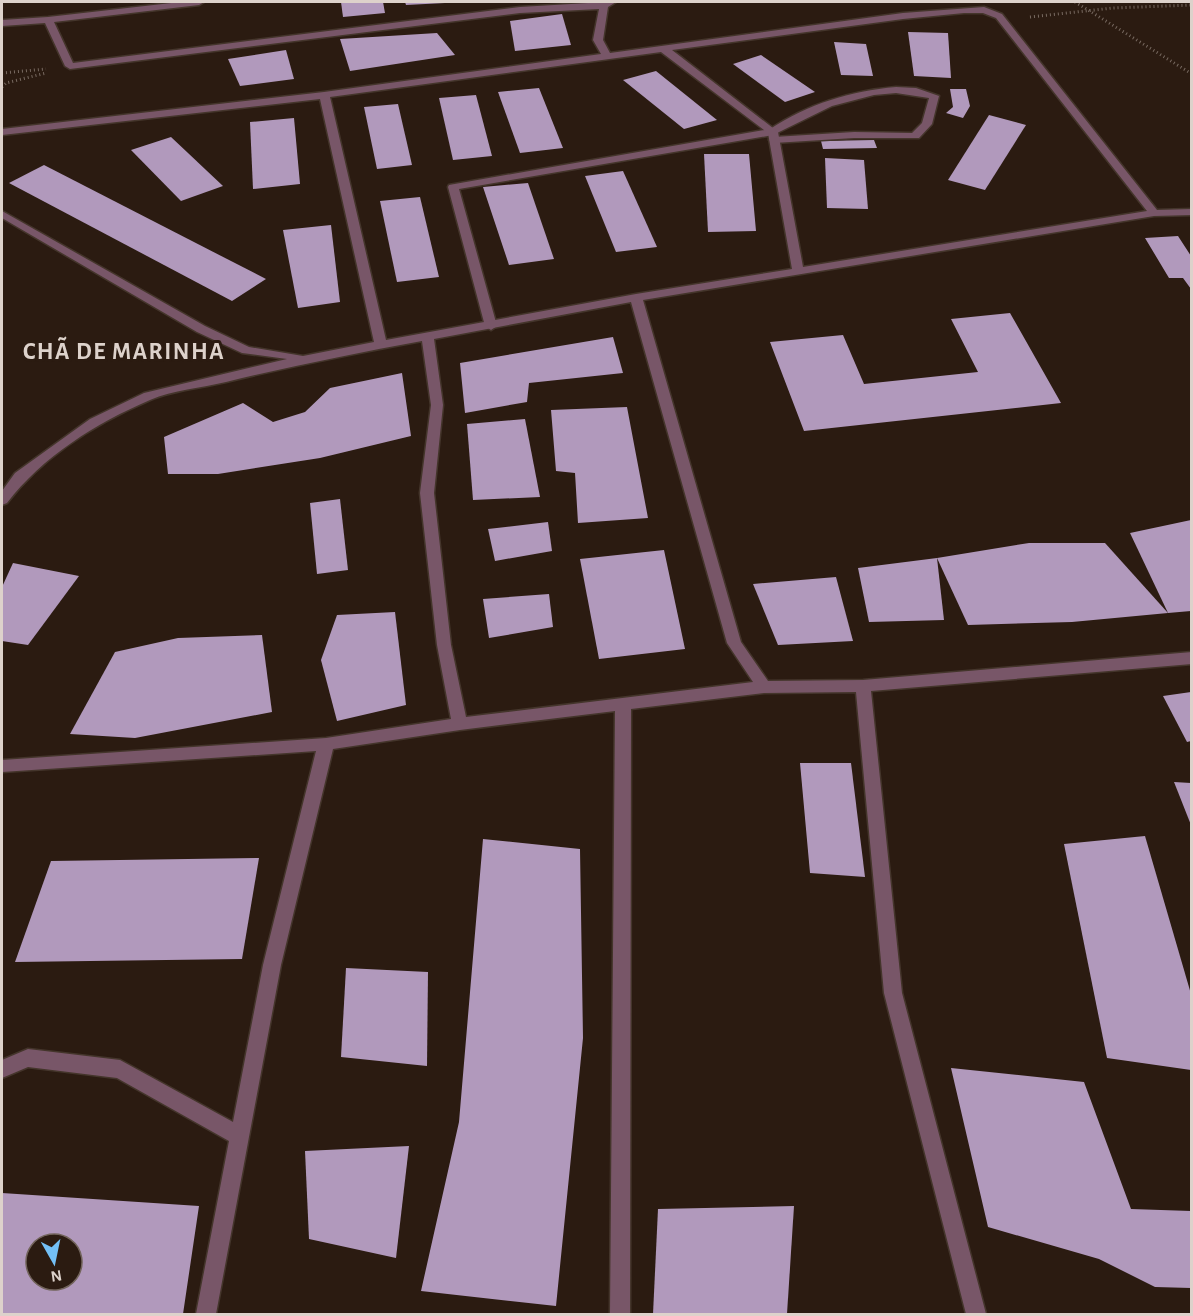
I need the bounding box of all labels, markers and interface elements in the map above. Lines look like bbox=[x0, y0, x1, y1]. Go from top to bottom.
district label: CHÃ DE MARINHA bbox=[23, 336, 225, 364]
north arrow bbox=[24, 1232, 84, 1292]
text: N bbox=[49, 1267, 63, 1285]

